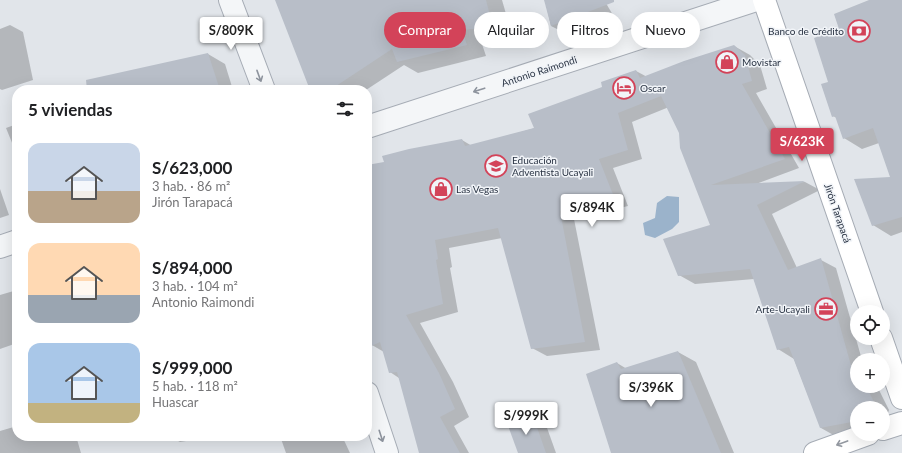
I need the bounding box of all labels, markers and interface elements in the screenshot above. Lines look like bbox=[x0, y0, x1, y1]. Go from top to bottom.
chip: Comprar bbox=[384, 12, 466, 48]
chip: Alquilar bbox=[474, 12, 549, 48]
chip: Filtros bbox=[557, 12, 623, 48]
chip: Nuevo bbox=[631, 12, 700, 48]
pin: S/809K bbox=[198, 17, 264, 51]
bank icon: Banco de Crédito bbox=[846, 18, 872, 44]
text: S/809K bbox=[209, 22, 253, 38]
place label: Banco de Crédito bbox=[768, 25, 844, 37]
shop icon: Movistar bbox=[714, 49, 740, 75]
street label: Antonio Raimondi bbox=[500, 53, 578, 89]
place label: Movistar bbox=[742, 56, 781, 68]
one-way arrow bbox=[255, 70, 263, 82]
hotel icon: Oscar bbox=[611, 75, 637, 101]
place label: Oscar bbox=[640, 82, 666, 94]
one-way arrow bbox=[473, 87, 486, 94]
icon: filters bbox=[334, 98, 356, 120]
text: 5 viviendas bbox=[28, 99, 113, 120]
pin: S/623K bbox=[769, 128, 835, 162]
text: S/623K bbox=[780, 133, 824, 149]
school or university icon: Educación Adventista Ucayali bbox=[483, 153, 509, 179]
place label: Educación Adventista Ucayali bbox=[512, 154, 593, 178]
text: S/623,000 bbox=[152, 157, 232, 178]
icon: home bbox=[60, 159, 108, 207]
shop icon: Las Vegas bbox=[428, 176, 454, 202]
text: 3 hab. · 86 m² bbox=[152, 178, 230, 194]
street label: Jirón Tarapacá bbox=[822, 182, 854, 244]
place label: Las Vegas bbox=[456, 183, 498, 195]
text: Jirón Tarapacá bbox=[152, 194, 233, 210]
pin: S/894K bbox=[559, 194, 625, 228]
text: S/894K bbox=[570, 199, 614, 215]
text: S/894,000 bbox=[152, 257, 232, 278]
icon: home bbox=[60, 259, 108, 307]
text: 3 hab. · 104 m² bbox=[152, 278, 238, 294]
text: Antonio Raimondi bbox=[152, 294, 254, 310]
office icon: Arte-Ucayali bbox=[813, 296, 839, 322]
place label: Arte-Ucayali bbox=[755, 303, 810, 315]
map controls bbox=[850, 305, 890, 441]
button: locate bbox=[850, 305, 890, 345]
button: + bbox=[850, 353, 890, 393]
text: S/999,000 bbox=[152, 357, 232, 378]
icon: home bbox=[60, 359, 108, 407]
pin: S/396K bbox=[618, 374, 684, 408]
text: 5 hab. · 118 m² bbox=[152, 378, 238, 394]
text: S/396K bbox=[629, 379, 673, 395]
text: Huascar bbox=[152, 394, 199, 410]
button: − bbox=[850, 401, 890, 441]
pin: S/999K bbox=[493, 402, 559, 436]
text: S/999K bbox=[504, 407, 548, 423]
one-way arrow bbox=[378, 430, 386, 442]
one-way arrow bbox=[836, 440, 848, 448]

